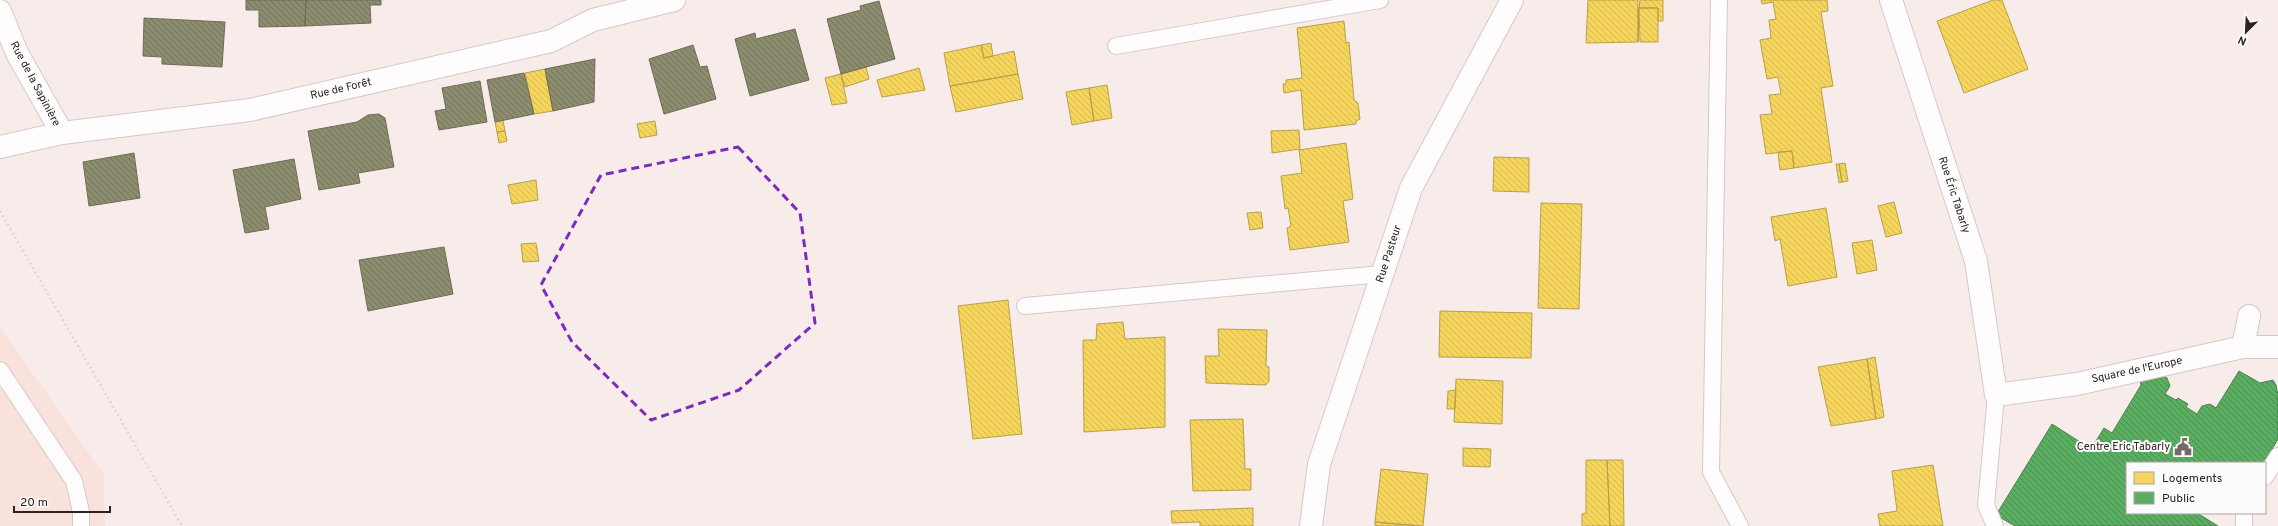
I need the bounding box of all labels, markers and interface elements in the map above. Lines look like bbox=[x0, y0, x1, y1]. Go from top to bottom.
north arrow bbox=[2226, 12, 2266, 52]
text: N bbox=[2236, 32, 2249, 48]
street label: Rue de la Sapinière bbox=[7, 39, 63, 129]
street label: Rue de Forêt bbox=[309, 75, 373, 103]
street label: Rue Éric Tabarly bbox=[1935, 155, 1974, 235]
street label: Rue Pasteur bbox=[1373, 223, 1405, 285]
street label: Square de l'Europe bbox=[2090, 354, 2184, 386]
public building icon: Centre Eric Tabarly bbox=[2173, 437, 2193, 457]
place label: Centre Eric Tabarly bbox=[2077, 440, 2170, 454]
legend bbox=[2126, 462, 2266, 514]
text: Logements bbox=[2162, 471, 2222, 487]
scale bar bbox=[14, 488, 110, 514]
text: Public bbox=[2162, 491, 2195, 507]
text: 20 m bbox=[20, 495, 48, 511]

